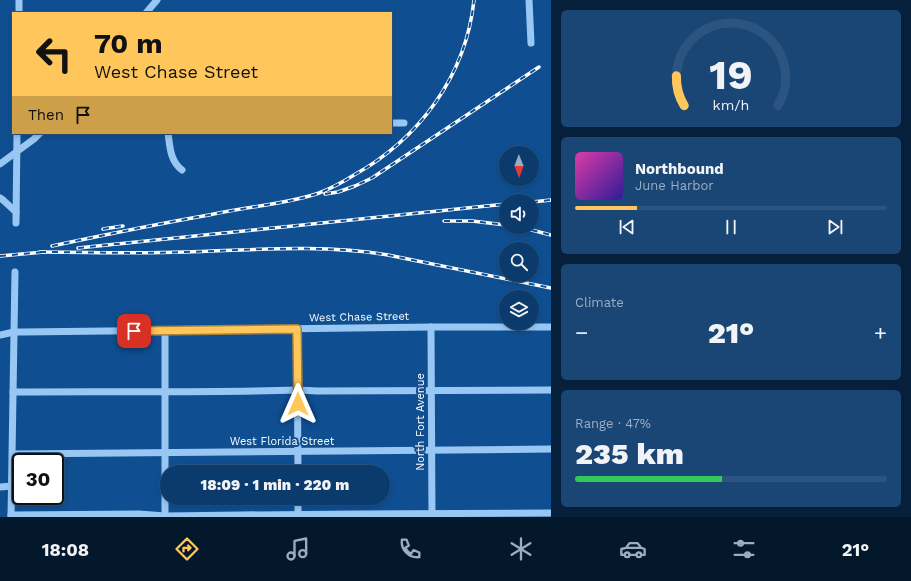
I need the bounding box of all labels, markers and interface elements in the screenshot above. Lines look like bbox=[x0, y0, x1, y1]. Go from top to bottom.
text: 70 m bbox=[94, 27, 163, 60]
icon: left bbox=[28, 28, 80, 80]
text: 19 bbox=[709, 50, 753, 99]
text: West Chase Street bbox=[94, 61, 258, 82]
text: km/h bbox=[713, 97, 749, 113]
icon: arrive bbox=[72, 104, 94, 126]
text: Then bbox=[28, 106, 64, 124]
north arrow bbox=[499, 146, 539, 186]
map controls bbox=[499, 146, 539, 330]
text: Northbound bbox=[635, 160, 724, 178]
text: June Harbor bbox=[635, 178, 714, 193]
button: sound bbox=[499, 194, 539, 234]
icon: previous bbox=[616, 216, 638, 238]
icon: pause bbox=[720, 216, 742, 238]
icon: next bbox=[824, 216, 846, 238]
button: search bbox=[499, 242, 539, 282]
button: layers bbox=[499, 290, 539, 330]
text: Climate bbox=[575, 295, 624, 310]
street label: West Chase Street bbox=[309, 310, 410, 324]
pin bbox=[117, 314, 151, 348]
text: 21° bbox=[708, 315, 754, 350]
icon: arrive bbox=[123, 320, 145, 342]
text: − bbox=[575, 320, 588, 345]
text: + bbox=[874, 320, 887, 345]
street label: North Fort Avenue bbox=[414, 373, 427, 471]
position arrow bbox=[277, 383, 319, 425]
text: Range · 47% bbox=[575, 416, 651, 431]
street label: West Florida Street bbox=[230, 435, 335, 448]
text: 235 km bbox=[575, 436, 684, 471]
speed limit sign: 30 bbox=[12, 453, 64, 505]
text: 18:09 · 1 min · 220 m bbox=[201, 476, 349, 494]
icon: directions bbox=[173, 535, 201, 563]
icon: music bbox=[284, 535, 312, 563]
icon: phone bbox=[396, 535, 424, 563]
icon: climate bbox=[507, 535, 535, 563]
icon: car bbox=[619, 535, 647, 563]
icon: filters bbox=[730, 535, 758, 563]
text: 18:08 bbox=[42, 539, 89, 560]
text: 21° bbox=[842, 539, 869, 560]

